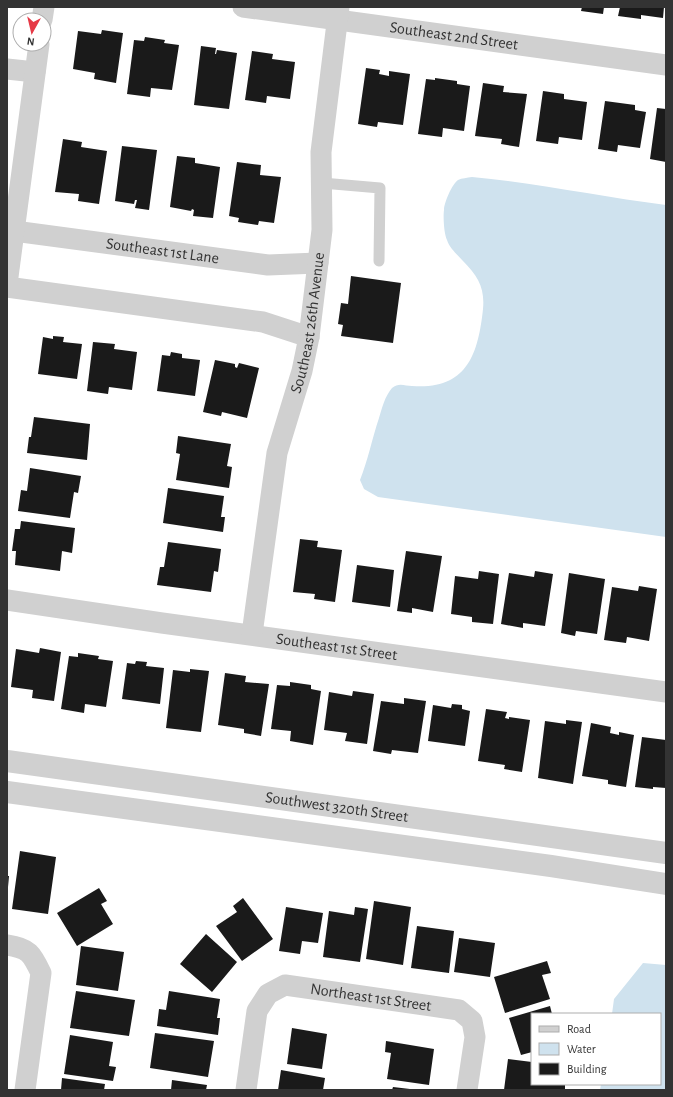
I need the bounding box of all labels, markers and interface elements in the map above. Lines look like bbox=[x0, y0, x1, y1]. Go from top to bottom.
north arrow bbox=[12, 12, 52, 52]
street label: Southeast 2nd Street bbox=[389, 19, 519, 53]
text: N bbox=[26, 35, 35, 47]
street label: Southeast 1st Lane bbox=[105, 235, 220, 266]
street label: Southeast 26th Avenue bbox=[288, 251, 327, 395]
street label: Southeast 1st Street bbox=[275, 631, 398, 663]
street label: Southwest 320th Street bbox=[264, 789, 409, 825]
street label: Northeast 1st Street bbox=[309, 981, 433, 1014]
legend bbox=[531, 1013, 661, 1085]
text: Road bbox=[567, 1023, 591, 1035]
text: Water bbox=[567, 1043, 596, 1055]
text: Building bbox=[567, 1063, 607, 1075]

